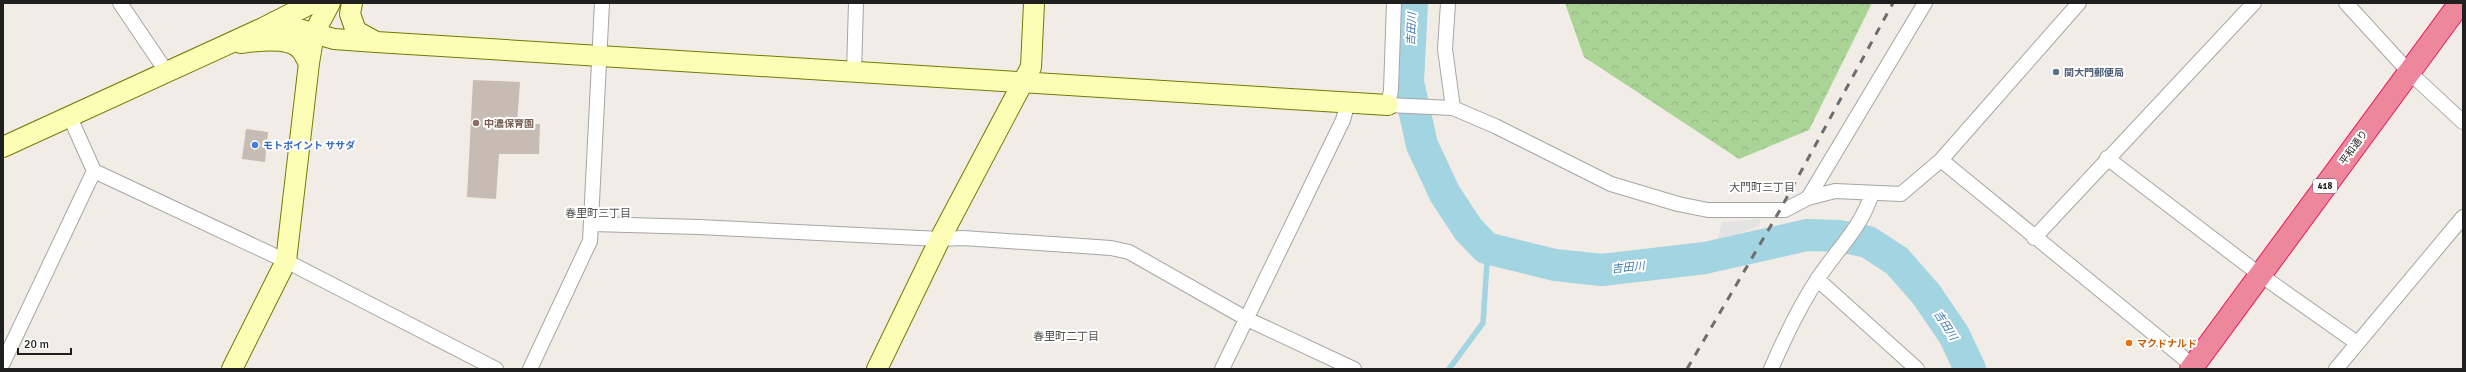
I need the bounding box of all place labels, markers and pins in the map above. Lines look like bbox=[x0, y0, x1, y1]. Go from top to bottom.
marker: 関大門郵便局 bbox=[2051, 67, 2061, 77]
place label: 関大門郵便局 bbox=[2064, 67, 2124, 79]
marker: 中濃保育園 bbox=[471, 118, 481, 128]
place label: 中濃保育園 bbox=[484, 118, 534, 130]
marker: モトポイント ササダ bbox=[250, 140, 260, 150]
place label: モトポイント ササダ bbox=[263, 140, 355, 152]
marker: マクドナルド bbox=[2124, 338, 2134, 348]
place label: マクドナルド bbox=[2137, 338, 2197, 350]

